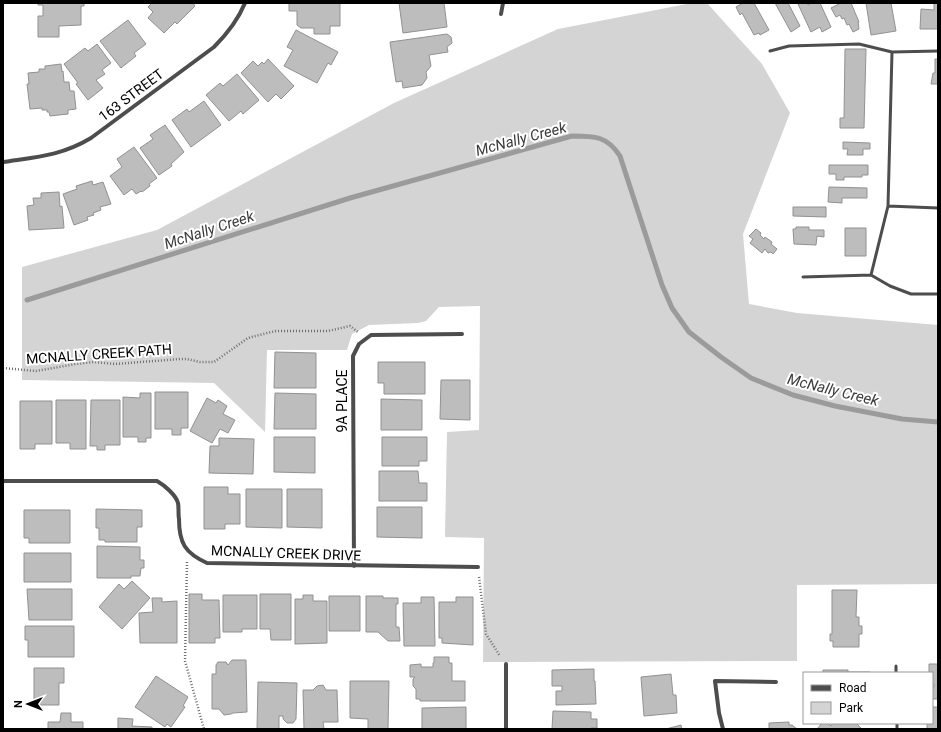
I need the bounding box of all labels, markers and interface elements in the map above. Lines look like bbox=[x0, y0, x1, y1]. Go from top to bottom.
street label: 163 STREET bbox=[96, 65, 167, 124]
water label: McNally Creek bbox=[474, 118, 569, 160]
water label: McNally Creek bbox=[162, 207, 257, 253]
street label: MCNALLY CREEK PATH bbox=[25, 341, 173, 367]
street label: 9A PLACE bbox=[334, 369, 350, 433]
water label: McNally Creek bbox=[786, 370, 881, 410]
street label: MCNALLY CREEK DRIVE bbox=[211, 542, 361, 564]
legend bbox=[803, 672, 933, 724]
text: Road bbox=[839, 681, 867, 695]
north arrow bbox=[8, 684, 48, 724]
text: N bbox=[12, 700, 25, 708]
text: Park bbox=[839, 701, 864, 715]

